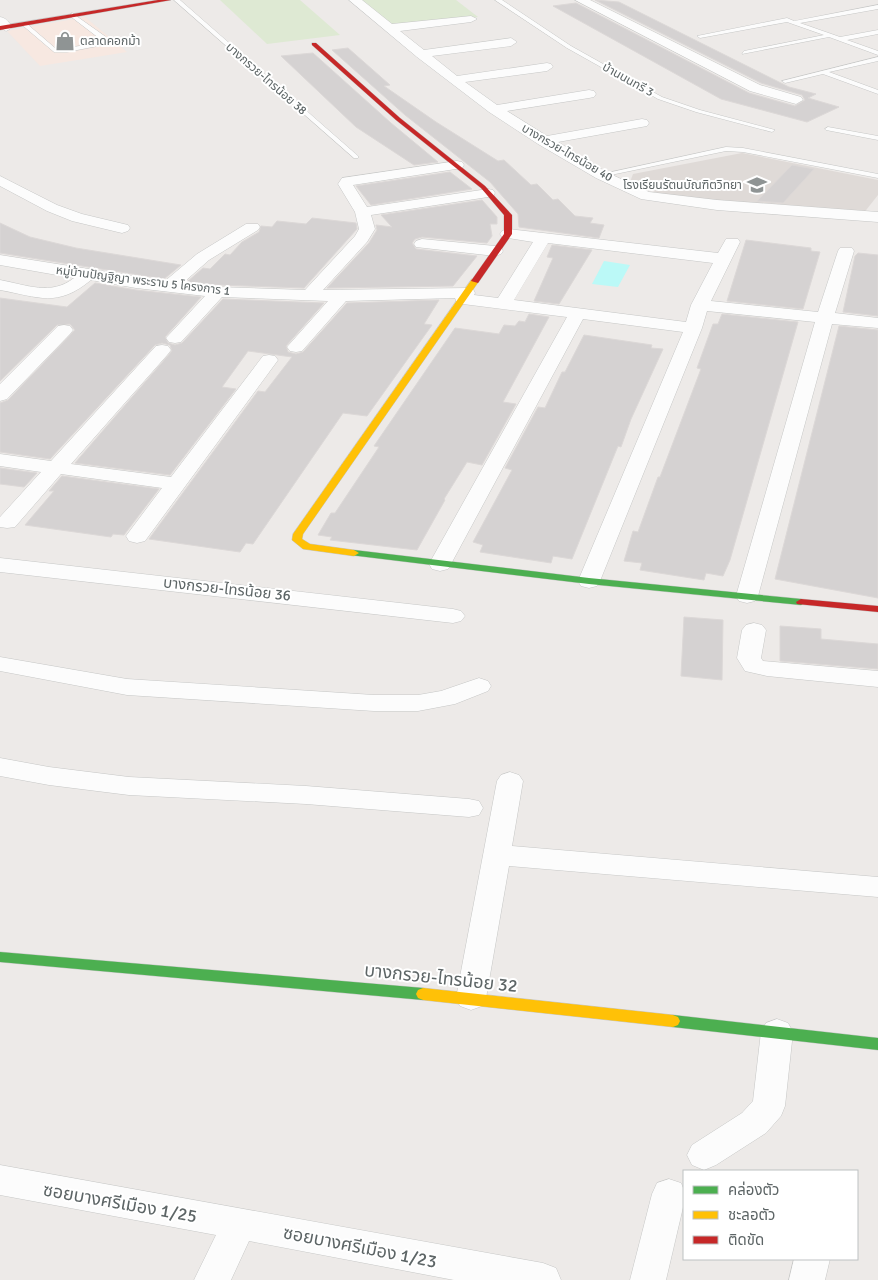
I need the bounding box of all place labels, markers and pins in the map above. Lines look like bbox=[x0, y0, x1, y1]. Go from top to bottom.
shop icon: ตลาดคอกม้า bbox=[54, 30, 76, 52]
place label: ตลาดคอกม้า bbox=[80, 34, 140, 49]
school or university icon: โรงเรียนรัตนบัณฑิตวิทยา bbox=[746, 174, 768, 196]
place label: โรงเรียนรัตนบัณฑิตวิทยา bbox=[623, 178, 742, 193]

